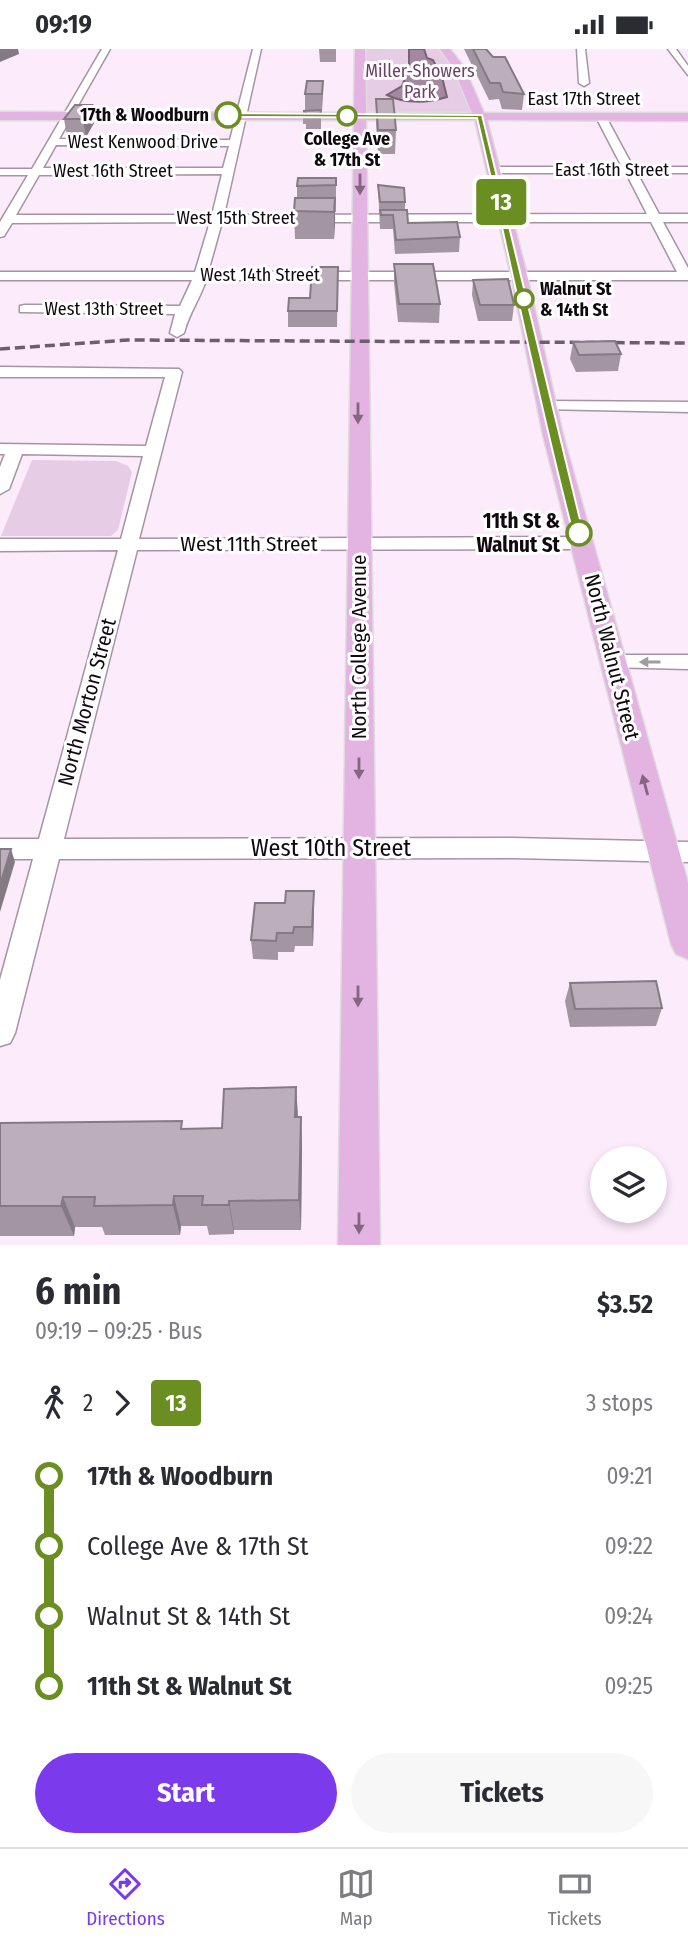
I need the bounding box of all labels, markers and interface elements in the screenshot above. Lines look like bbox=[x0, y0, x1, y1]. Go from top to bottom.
text: 09:19 bbox=[35, 9, 92, 40]
park label: Miller-Showers Park bbox=[365, 60, 475, 103]
street label: East 17th Street bbox=[528, 88, 641, 110]
marker: 17th & Woodburn bbox=[215, 102, 241, 128]
place label: 17th & Woodburn bbox=[80, 104, 209, 126]
marker: College Ave & 17th St bbox=[337, 106, 357, 126]
place label: College Ave & 17th St bbox=[304, 128, 390, 171]
street label: West Kenwood Drive bbox=[68, 131, 218, 153]
street label: East 16th Street bbox=[555, 159, 669, 181]
street label: West 16th Street bbox=[53, 160, 173, 182]
one-way arrow bbox=[354, 174, 366, 196]
line badge: 13 bbox=[470, 179, 532, 225]
text: 13 bbox=[490, 188, 512, 216]
street label: West 15th Street bbox=[176, 207, 296, 229]
street label: West 14th Street bbox=[200, 264, 320, 286]
place label: Walnut St & 14th St bbox=[540, 278, 612, 321]
marker: Walnut St & 14th St bbox=[514, 289, 534, 309]
street label: West 13th Street bbox=[45, 298, 164, 320]
one-way arrow bbox=[352, 403, 364, 425]
place label: 11th St & Walnut St bbox=[477, 508, 561, 558]
marker: 11th St & Walnut St bbox=[566, 520, 592, 546]
street label: West 11th Street bbox=[180, 531, 318, 557]
street label: North College Avenue bbox=[346, 555, 372, 739]
street label: North Walnut Street bbox=[579, 571, 645, 743]
street label: North Morton Street bbox=[52, 615, 122, 789]
one-way arrow bbox=[639, 656, 661, 668]
one-way arrow bbox=[353, 758, 365, 780]
one-way arrow bbox=[639, 774, 650, 796]
street label: West 10th Street bbox=[251, 834, 411, 862]
one-way arrow bbox=[352, 985, 364, 1007]
map controls bbox=[590, 1146, 667, 1223]
button: layers bbox=[590, 1146, 667, 1223]
one-way arrow bbox=[353, 1213, 365, 1235]
text: 6 min bbox=[35, 1268, 122, 1314]
text: $3.52 bbox=[597, 1289, 653, 1320]
text: 09:19 – 09:25 · Bus bbox=[35, 1317, 202, 1345]
icon: walk bbox=[35, 1384, 73, 1422]
icon: forward bbox=[103, 1384, 141, 1422]
text: 2 bbox=[83, 1389, 93, 1417]
text: 13 bbox=[165, 1389, 187, 1417]
text: 3 stops bbox=[586, 1389, 653, 1417]
text: 17th & Woodburn bbox=[87, 1461, 273, 1492]
text: 09:21 bbox=[607, 1462, 653, 1490]
text: College Ave & 17th St bbox=[87, 1531, 308, 1562]
text: 09:22 bbox=[605, 1532, 653, 1560]
text: Walnut St & 14th St bbox=[87, 1601, 290, 1632]
text: 09:24 bbox=[604, 1602, 653, 1630]
text: 11th St & Walnut St bbox=[87, 1671, 292, 1702]
text: 09:25 bbox=[604, 1672, 653, 1700]
button: Start bbox=[35, 1753, 337, 1833]
button: Tickets bbox=[351, 1753, 653, 1833]
tab: Directions bbox=[86, 1865, 165, 1930]
tab: Map bbox=[337, 1865, 375, 1930]
tab: Tickets bbox=[548, 1865, 602, 1930]

